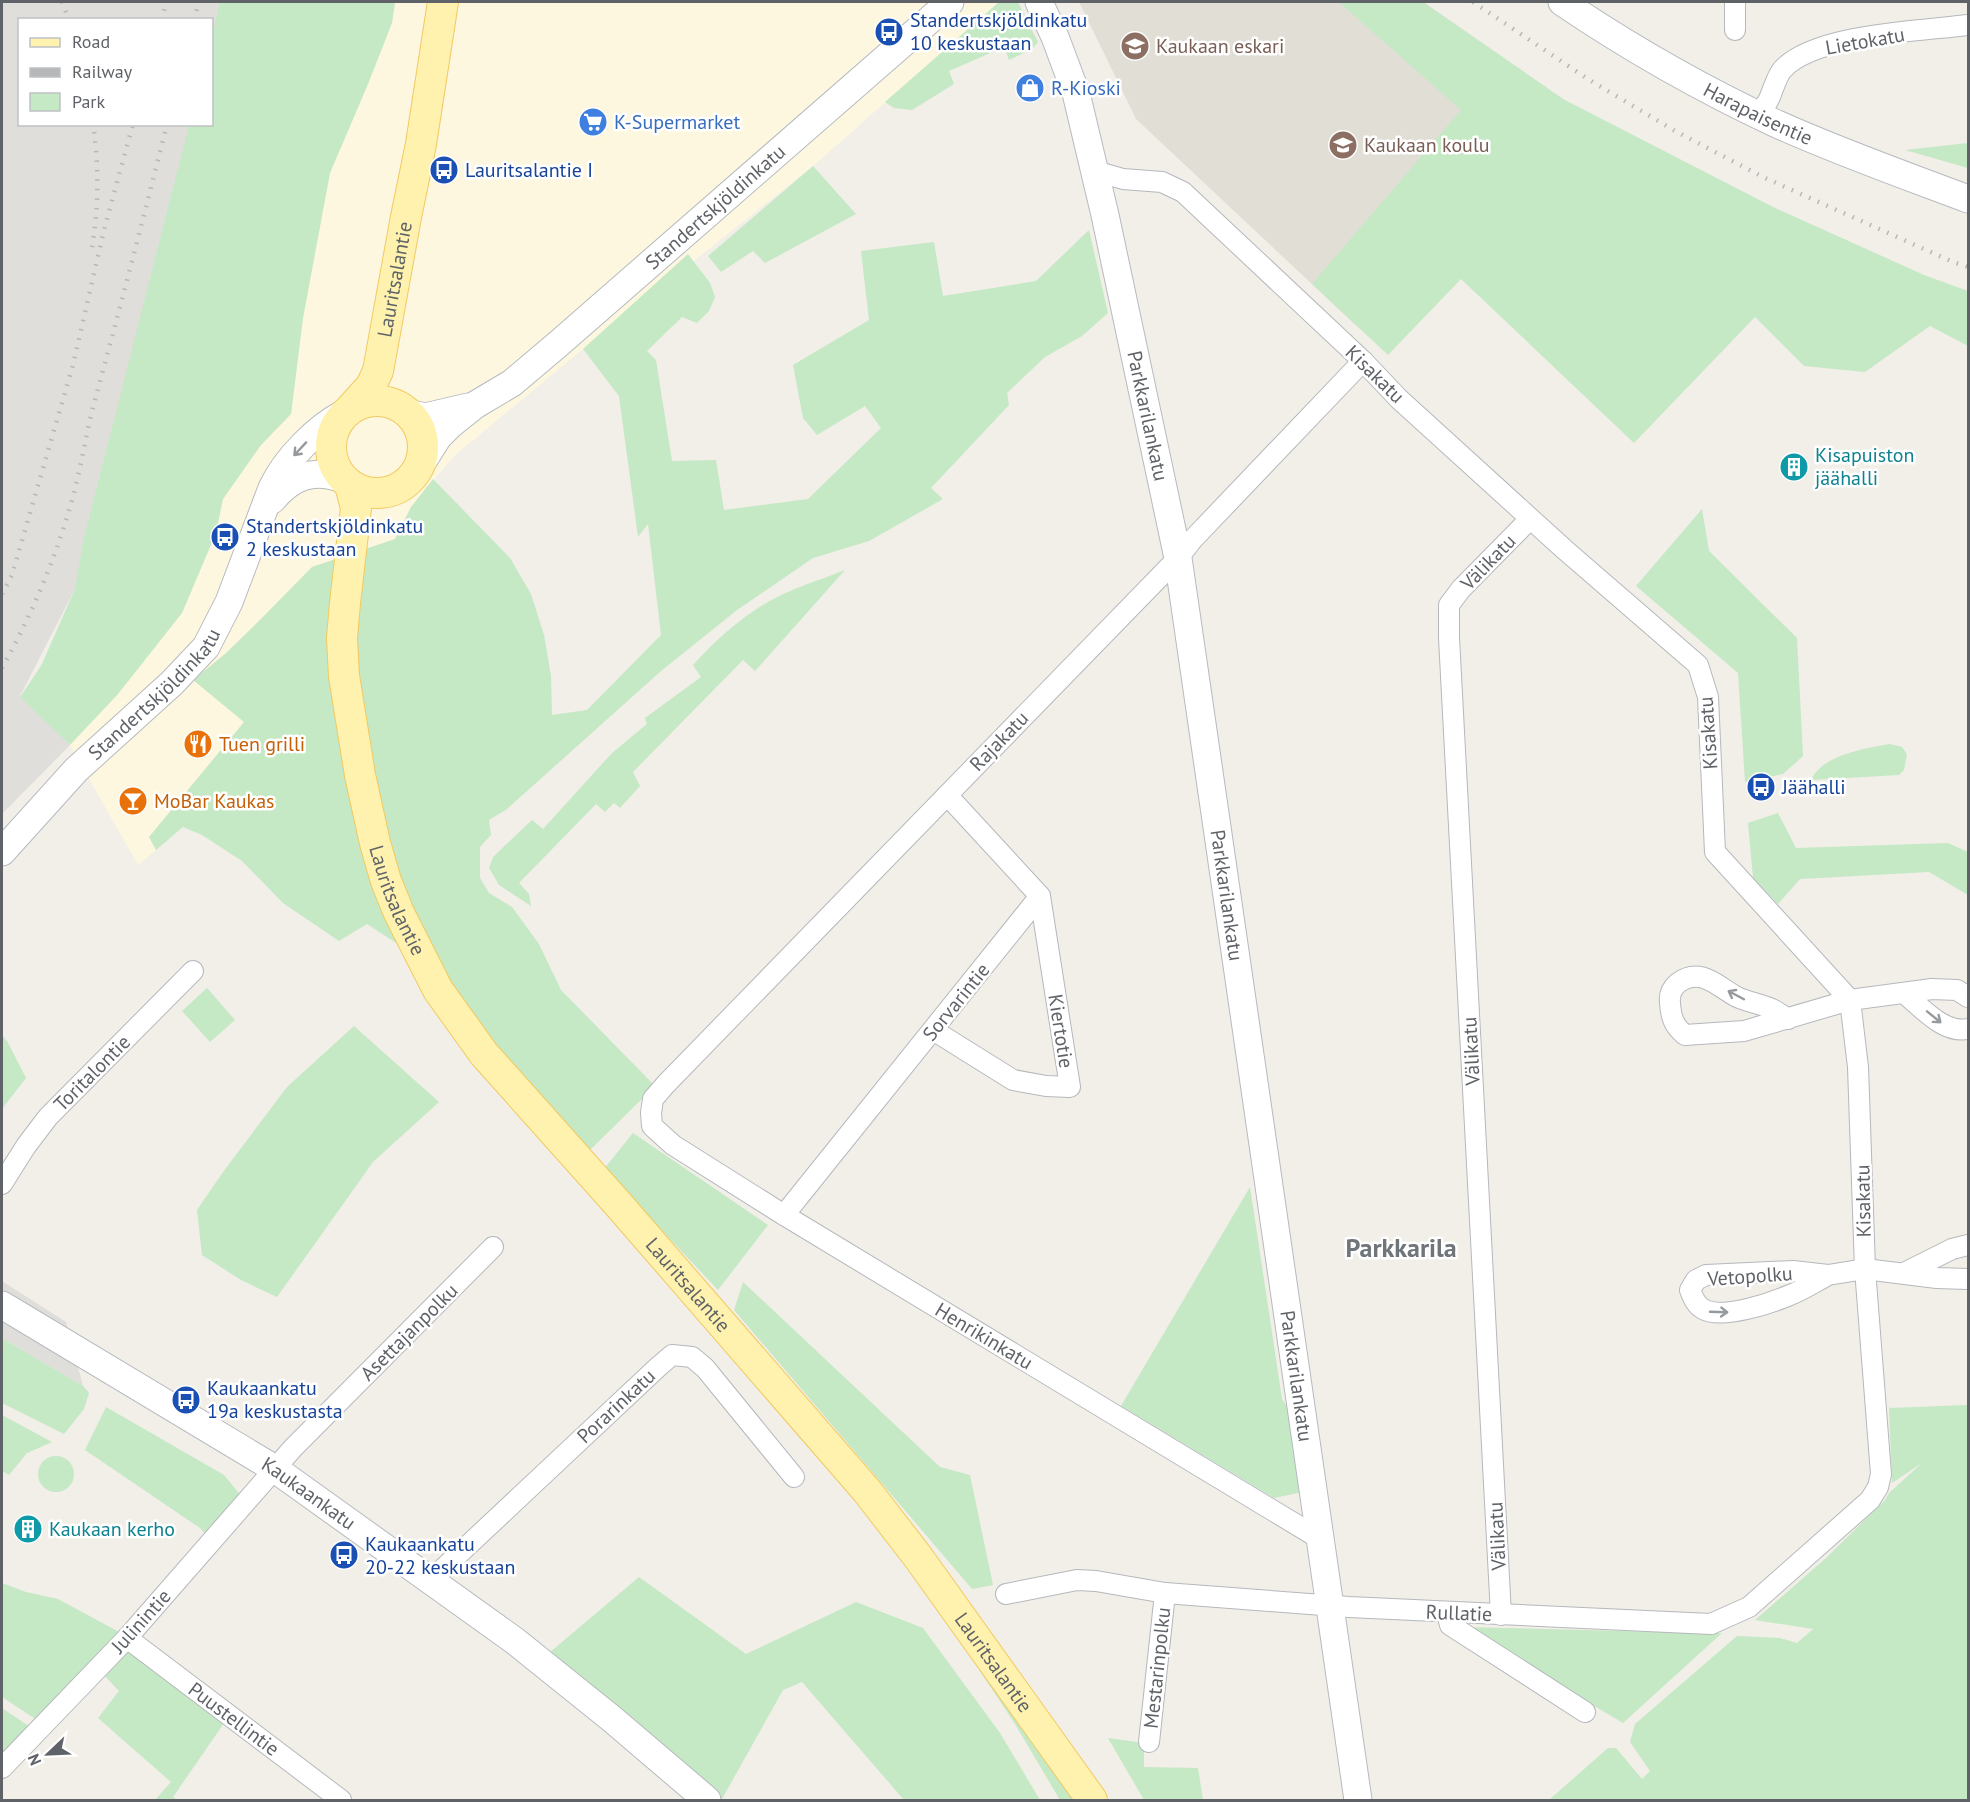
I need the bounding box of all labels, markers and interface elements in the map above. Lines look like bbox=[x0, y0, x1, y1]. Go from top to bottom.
place label: Standertskjöldinkatu 10 keskustaan bbox=[910, 7, 1087, 56]
bus stop icon: Standertskjöldinkatu 10 keskustaan bbox=[873, 16, 905, 48]
legend bbox=[18, 18, 213, 126]
street label: Lietokatu bbox=[1823, 21, 1907, 61]
text: Road bbox=[72, 30, 110, 53]
school or university icon: Kaukaan eskari bbox=[1119, 30, 1151, 62]
place label: Kaukaan eskari bbox=[1156, 33, 1284, 59]
text: Railway bbox=[72, 60, 133, 83]
shop icon: R-Kioski bbox=[1014, 72, 1046, 104]
place label: R-Kioski bbox=[1051, 75, 1121, 101]
street label: Harapaisentie bbox=[1699, 77, 1817, 151]
text: Park bbox=[72, 90, 105, 113]
supermarket icon: K-Supermarket bbox=[577, 106, 609, 138]
place label: K-Supermarket bbox=[614, 109, 740, 135]
school or university icon: Kaukaan koulu bbox=[1327, 129, 1359, 161]
place label: Kaukaan koulu bbox=[1364, 132, 1490, 158]
street label: Standertskjöldinkatu bbox=[640, 139, 791, 275]
bus stop icon: Lauritsalantie I bbox=[428, 154, 460, 186]
place label: Lauritsalantie I bbox=[465, 157, 593, 183]
street label: Lauritsalantie bbox=[371, 219, 418, 339]
street label: Kisakatu bbox=[1340, 339, 1410, 409]
street label: Parkkarilankatu bbox=[1121, 348, 1174, 483]
one-way arrow bbox=[293, 442, 308, 457]
place label: Kisapuiston jäähalli bbox=[1815, 442, 1915, 491]
building icon: Kisapuiston jäähalli bbox=[1778, 451, 1810, 483]
place label: Standertskjöldinkatu 2 keskustaan bbox=[246, 513, 423, 562]
bus stop icon: Standertskjöldinkatu 2 keskustaan bbox=[209, 521, 241, 553]
street label: Välikatu bbox=[1454, 528, 1521, 596]
street label: Standertskjöldinkatu bbox=[83, 624, 226, 766]
street label: Kisakatu bbox=[1692, 696, 1724, 770]
street label: Rajakatu bbox=[964, 705, 1034, 777]
restaurant icon: Tuen grilli bbox=[182, 728, 214, 760]
place label: Tuen grilli bbox=[219, 731, 305, 757]
bus stop icon: Jäähalli bbox=[1745, 771, 1777, 803]
place label: Jäähalli bbox=[1781, 774, 1846, 800]
bar icon: MoBar Kaukas bbox=[117, 785, 149, 817]
place label: MoBar Kaukas bbox=[154, 788, 275, 814]
street label: Parkkarilankatu bbox=[1205, 828, 1249, 962]
street label: Lauritsalantie bbox=[363, 842, 431, 960]
street label: Sorvarintie bbox=[917, 958, 995, 1046]
one-way arrow bbox=[1727, 988, 1745, 1000]
street label: Kiertotie bbox=[1042, 992, 1080, 1070]
one-way arrow bbox=[1926, 1011, 1942, 1024]
street label: Välikatu bbox=[1456, 1016, 1486, 1087]
street label: Toritalontie bbox=[48, 1029, 136, 1117]
street label: Kisakatu bbox=[1849, 1164, 1877, 1238]
district label: Parkkarila bbox=[1345, 1231, 1457, 1264]
street label: Lauritsalantie bbox=[640, 1232, 736, 1338]
street label: Vetopolku bbox=[1706, 1260, 1793, 1292]
street label: Asettajanpolku bbox=[355, 1278, 463, 1386]
street label: Henrikinkatu bbox=[930, 1297, 1038, 1375]
one-way arrow bbox=[1708, 1306, 1728, 1317]
street label: Parkkarilankatu bbox=[1274, 1309, 1319, 1443]
street label: Porarinkatu bbox=[571, 1363, 661, 1449]
place label: Kaukaankatu 19a keskustasta bbox=[207, 1375, 343, 1424]
bus stop icon: Kaukaankatu 19a keskustasta bbox=[170, 1384, 202, 1416]
street label: Kaukaankatu bbox=[257, 1451, 361, 1536]
street label: Välikatu bbox=[1482, 1501, 1512, 1572]
building icon: Kaukaan kerho bbox=[12, 1513, 44, 1545]
place label: Kaukaan kerho bbox=[49, 1516, 175, 1542]
place label: Kaukaankatu 20-22 keskustaan bbox=[365, 1531, 515, 1580]
bus stop icon: Kaukaankatu 20-22 keskustaan bbox=[328, 1539, 360, 1571]
street label: Julinintie bbox=[105, 1584, 177, 1659]
street label: Rullatie bbox=[1425, 1599, 1493, 1627]
street label: Mestarinpolku bbox=[1138, 1606, 1176, 1730]
street label: Lauritsalantie bbox=[949, 1607, 1038, 1718]
street label: Puustellintie bbox=[183, 1676, 285, 1762]
north arrow bbox=[18, 1724, 78, 1784]
text: N bbox=[23, 1751, 45, 1769]

